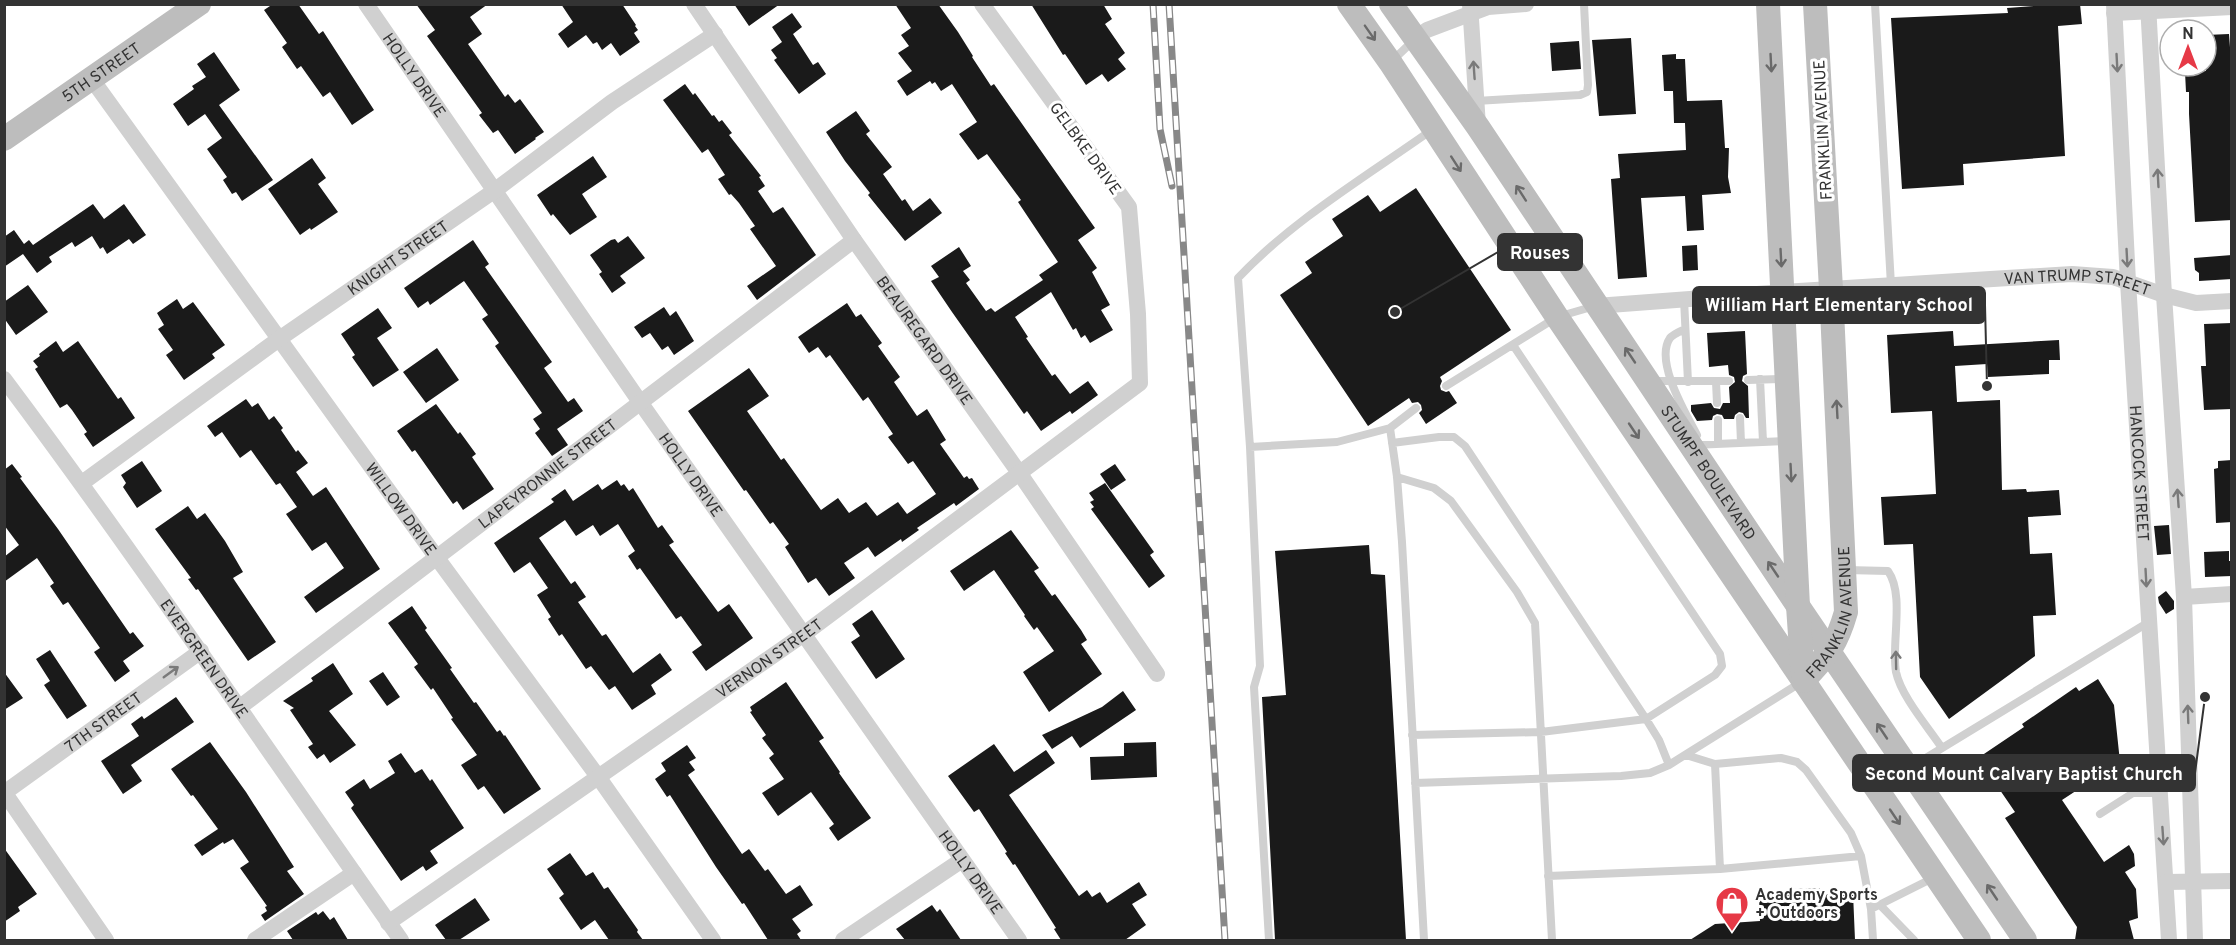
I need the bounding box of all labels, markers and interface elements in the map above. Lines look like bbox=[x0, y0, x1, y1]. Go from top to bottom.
north arrow bbox=[2158, 18, 2218, 78]
one-way arrow bbox=[1364, 25, 1376, 41]
text: N bbox=[2182, 25, 2194, 45]
street label: HOLLY DRIVE bbox=[377, 30, 449, 122]
street label: 5TH STREET bbox=[59, 39, 145, 108]
one-way arrow bbox=[1766, 52, 1777, 72]
one-way arrow bbox=[2111, 52, 2122, 72]
street label: FRANKLIN AVENUE bbox=[1810, 59, 1838, 201]
one-way arrow bbox=[1469, 60, 1480, 80]
street label: GELBKE DRIVE bbox=[1044, 99, 1125, 199]
one-way arrow bbox=[1451, 155, 1463, 172]
one-way arrow bbox=[2152, 169, 2163, 189]
one-way arrow bbox=[1515, 184, 1528, 201]
street label: KNIGHT STREET bbox=[344, 217, 453, 301]
callout: Rouses bbox=[1498, 234, 1582, 270]
text: Rouses bbox=[1510, 243, 1570, 266]
one-way arrow bbox=[1775, 247, 1786, 267]
one-way arrow bbox=[2121, 247, 2132, 267]
street label: VAN TRUMP STREET bbox=[2003, 266, 2153, 301]
street label: BEAUREGARD DRIVE bbox=[871, 273, 976, 410]
callout: William Hart Elementary School bbox=[1693, 287, 1985, 323]
text: William Hart Elementary School bbox=[1705, 295, 1973, 318]
one-way arrow bbox=[1624, 347, 1636, 363]
one-way arrow bbox=[1831, 400, 1842, 419]
street label: STUMPF BOULEVARD bbox=[1655, 402, 1759, 545]
street label: HANCOCK STREET bbox=[2124, 405, 2152, 542]
street label: LAPEYRONNIE STREET bbox=[475, 416, 622, 534]
one-way arrow bbox=[1629, 422, 1641, 439]
street label: HOLLY DRIVE bbox=[653, 430, 726, 522]
street label: WILLOW DRIVE bbox=[360, 460, 440, 560]
one-way arrow bbox=[1786, 463, 1797, 483]
one-way arrow bbox=[2172, 489, 2183, 509]
street label: FRANKLIN AVENUE bbox=[1802, 546, 1858, 683]
one-way arrow bbox=[1767, 562, 1779, 578]
one-way arrow bbox=[2141, 568, 2152, 588]
street label: EVERGREEN DRIVE bbox=[155, 596, 252, 723]
street label: VERNON STREET bbox=[713, 615, 827, 704]
one-way arrow bbox=[1890, 651, 1902, 671]
one-way arrow bbox=[162, 666, 178, 679]
street label: 7TH STREET bbox=[61, 689, 147, 758]
one-way arrow bbox=[2183, 705, 2194, 725]
one-way arrow bbox=[1876, 723, 1888, 739]
callout: Second Mount Calvary Baptist Church bbox=[1853, 755, 2195, 791]
text: Second Mount Calvary Baptist Church bbox=[1865, 764, 2183, 787]
one-way arrow bbox=[1889, 808, 1901, 824]
one-way arrow bbox=[2157, 825, 2168, 845]
street label: HOLLY DRIVE bbox=[933, 827, 1006, 919]
one-way arrow bbox=[1986, 884, 1998, 901]
shop icon: Academy Sports + Outdoors bbox=[1714, 885, 1750, 932]
place label: Academy Sports + Outdoors bbox=[1755, 886, 1878, 924]

